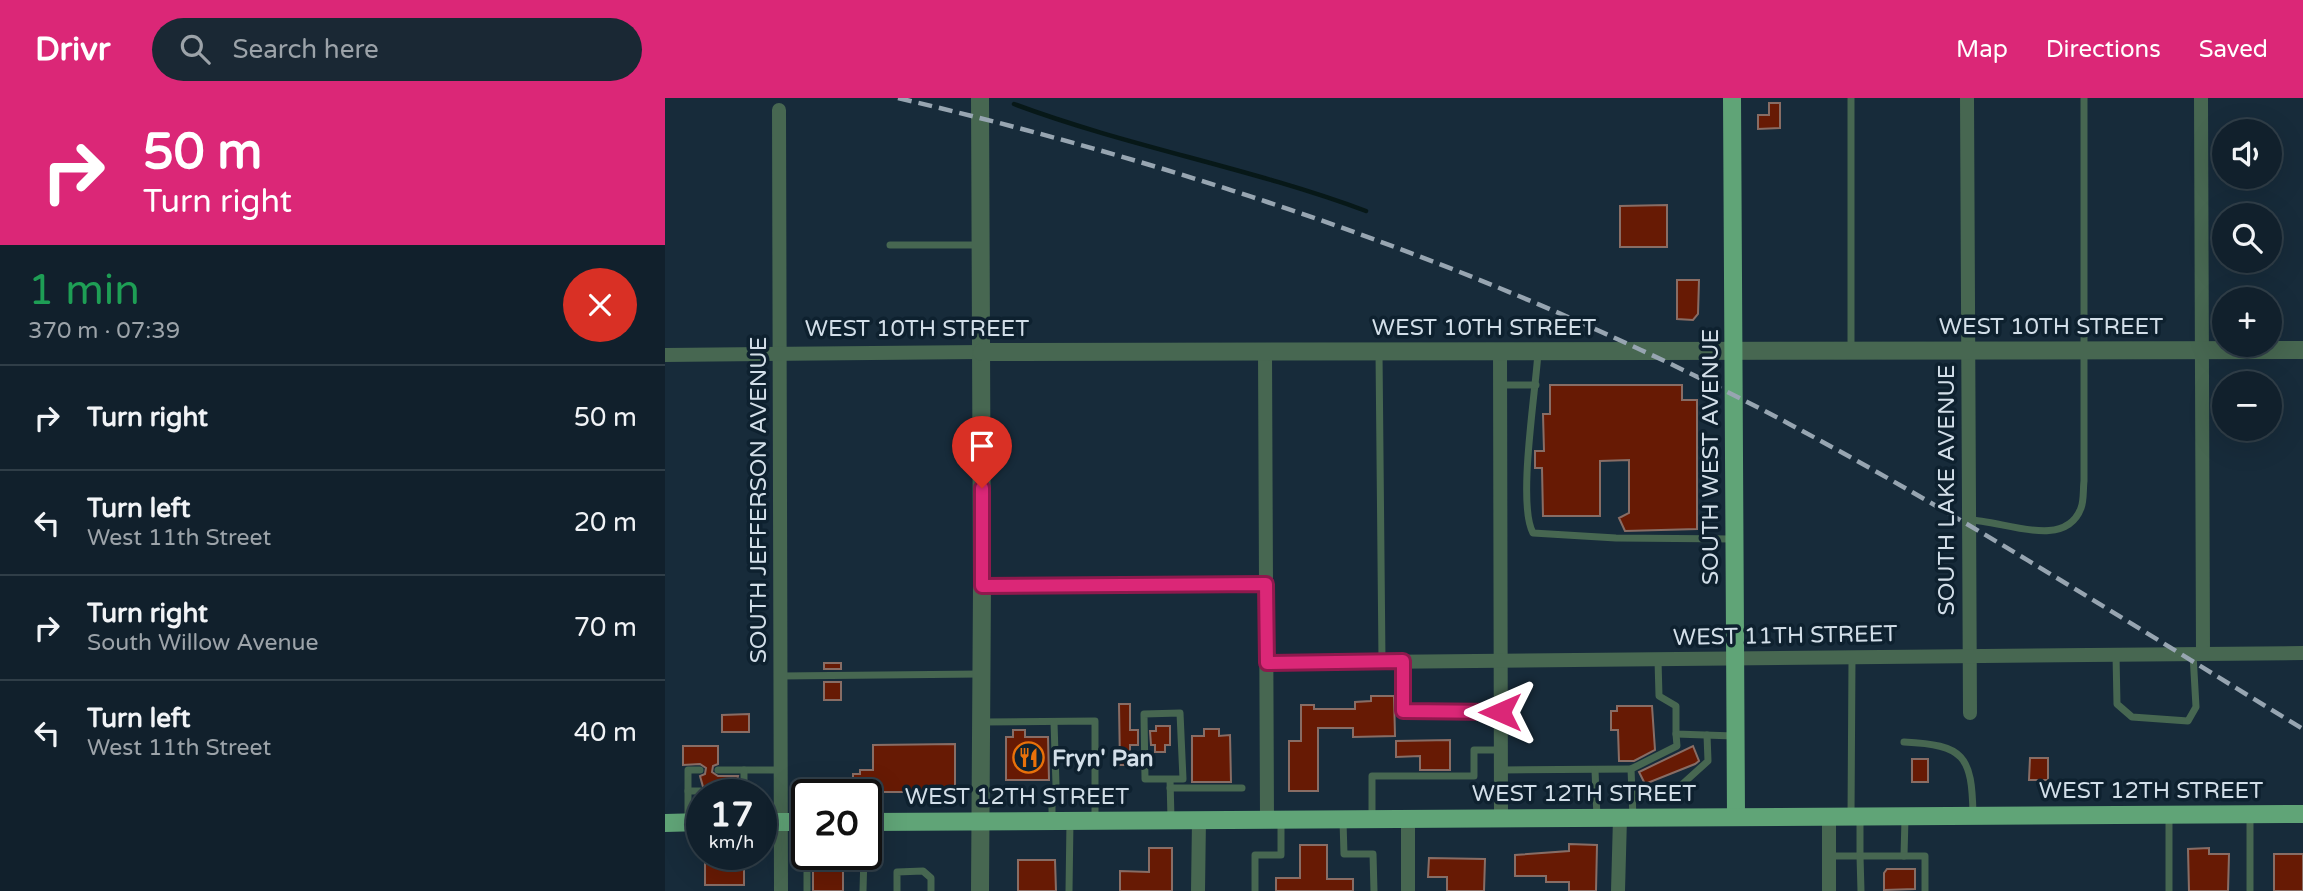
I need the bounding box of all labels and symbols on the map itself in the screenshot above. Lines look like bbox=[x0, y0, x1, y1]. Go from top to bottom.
street label: WEST 10TH STREET bbox=[1939, 313, 2163, 341]
street label: WEST 10TH STREET bbox=[1372, 314, 1596, 342]
street label: WEST 10TH STREET bbox=[805, 315, 1029, 343]
street label: SOUTH WEST AVENUE bbox=[1697, 329, 1725, 585]
street label: SOUTH JEFFERSON AVENUE bbox=[745, 337, 773, 663]
street label: SOUTH LAKE AVENUE bbox=[1933, 365, 1961, 616]
pin bbox=[952, 416, 1012, 488]
street label: WEST 11TH STREET bbox=[1673, 620, 1898, 652]
position arrow bbox=[1463, 675, 1537, 749]
restaurant icon: Fryn' Pan bbox=[1012, 741, 1046, 775]
place label: Fryn' Pan bbox=[1052, 745, 1153, 773]
street label: WEST 12TH STREET bbox=[2039, 777, 2263, 805]
speed limit sign: 20 bbox=[791, 779, 882, 870]
street label: WEST 12TH STREET bbox=[1472, 780, 1696, 808]
street label: WEST 12TH STREET bbox=[905, 783, 1129, 811]

